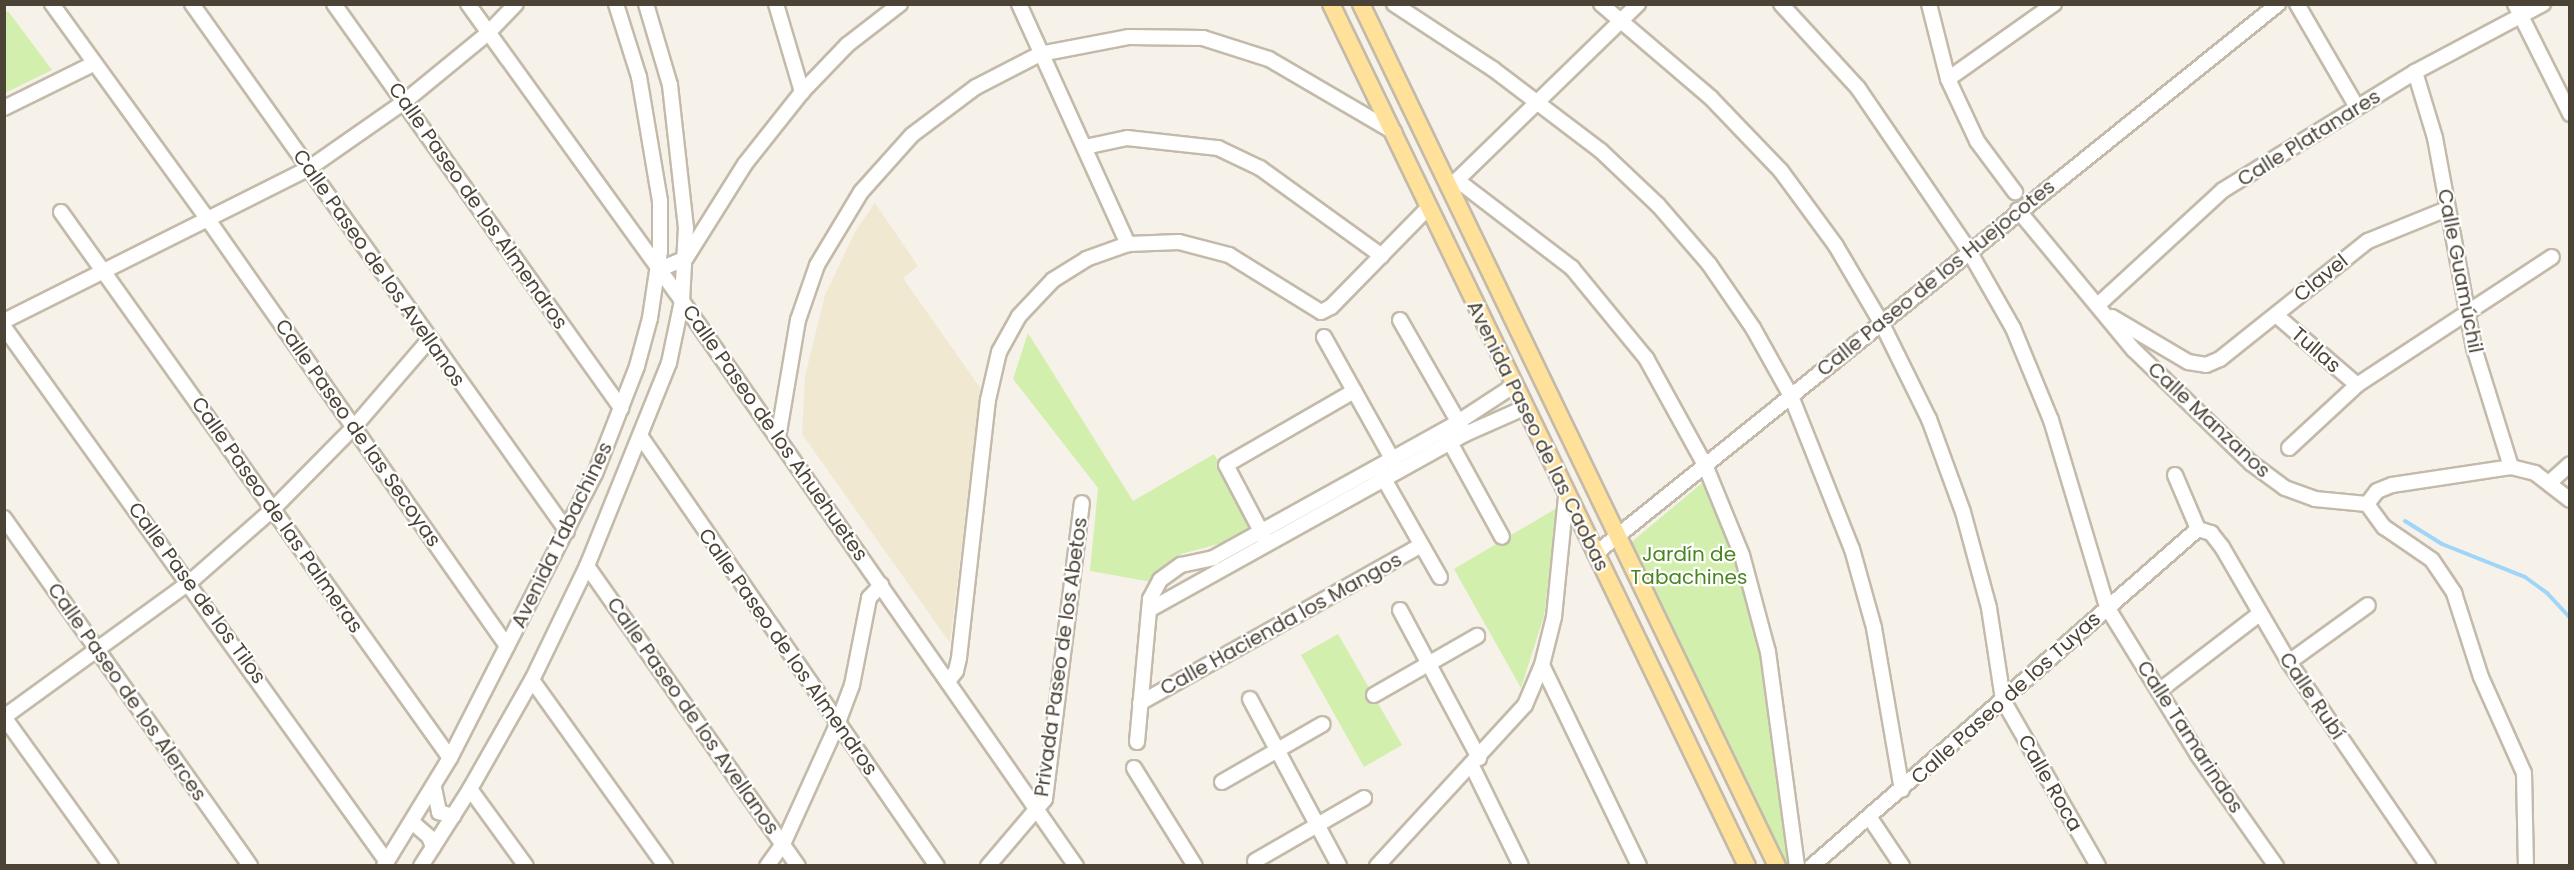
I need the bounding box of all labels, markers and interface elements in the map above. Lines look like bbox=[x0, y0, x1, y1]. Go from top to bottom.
street label: Calle Paseo de los Almendros bbox=[383, 78, 573, 334]
street label: Calle Platanares bbox=[2233, 84, 2385, 192]
street label: Calle Paseo de los Avellanos bbox=[288, 145, 470, 391]
street label: Calle Paseo de los Huejocotes bbox=[1812, 175, 2060, 381]
street label: Calle Guamúchil bbox=[2432, 187, 2488, 355]
street label: Clavel bbox=[2289, 249, 2353, 307]
street label: Avenida Paseo de las Caobas bbox=[1462, 297, 1614, 575]
street label: Calle Paseo de los Ahuehuetes bbox=[677, 300, 873, 566]
street label: Calle Paseo de las Secoyas bbox=[270, 315, 446, 551]
street label: Tullas bbox=[2286, 322, 2346, 378]
street label: Calle Manzanos bbox=[2143, 357, 2275, 483]
street label: Calle Paseo de las Palmeras bbox=[186, 392, 368, 638]
street label: Avenida Tabachines bbox=[506, 438, 618, 632]
street label: Calle Pase de los Tilos bbox=[123, 498, 271, 688]
street label: Privada Paseo de los Abetos bbox=[1030, 516, 1092, 798]
street label: Calle Paseo de los Almendros bbox=[693, 524, 883, 780]
park label: Jardín de Tabachines bbox=[1631, 542, 1747, 589]
street label: Calle Hacienda los Mangos bbox=[1156, 547, 1406, 701]
street label: Calle Paseo de los Alerces bbox=[42, 578, 212, 806]
street label: Calle Paseo de los Avellanos bbox=[602, 593, 784, 839]
street label: Calle Paseo de los Tuyas bbox=[1906, 607, 2106, 789]
street label: Calle Rubí bbox=[2274, 648, 2350, 744]
street label: Calle Tamarindos bbox=[2132, 656, 2248, 818]
street label: Calle Roca bbox=[2013, 731, 2087, 835]

